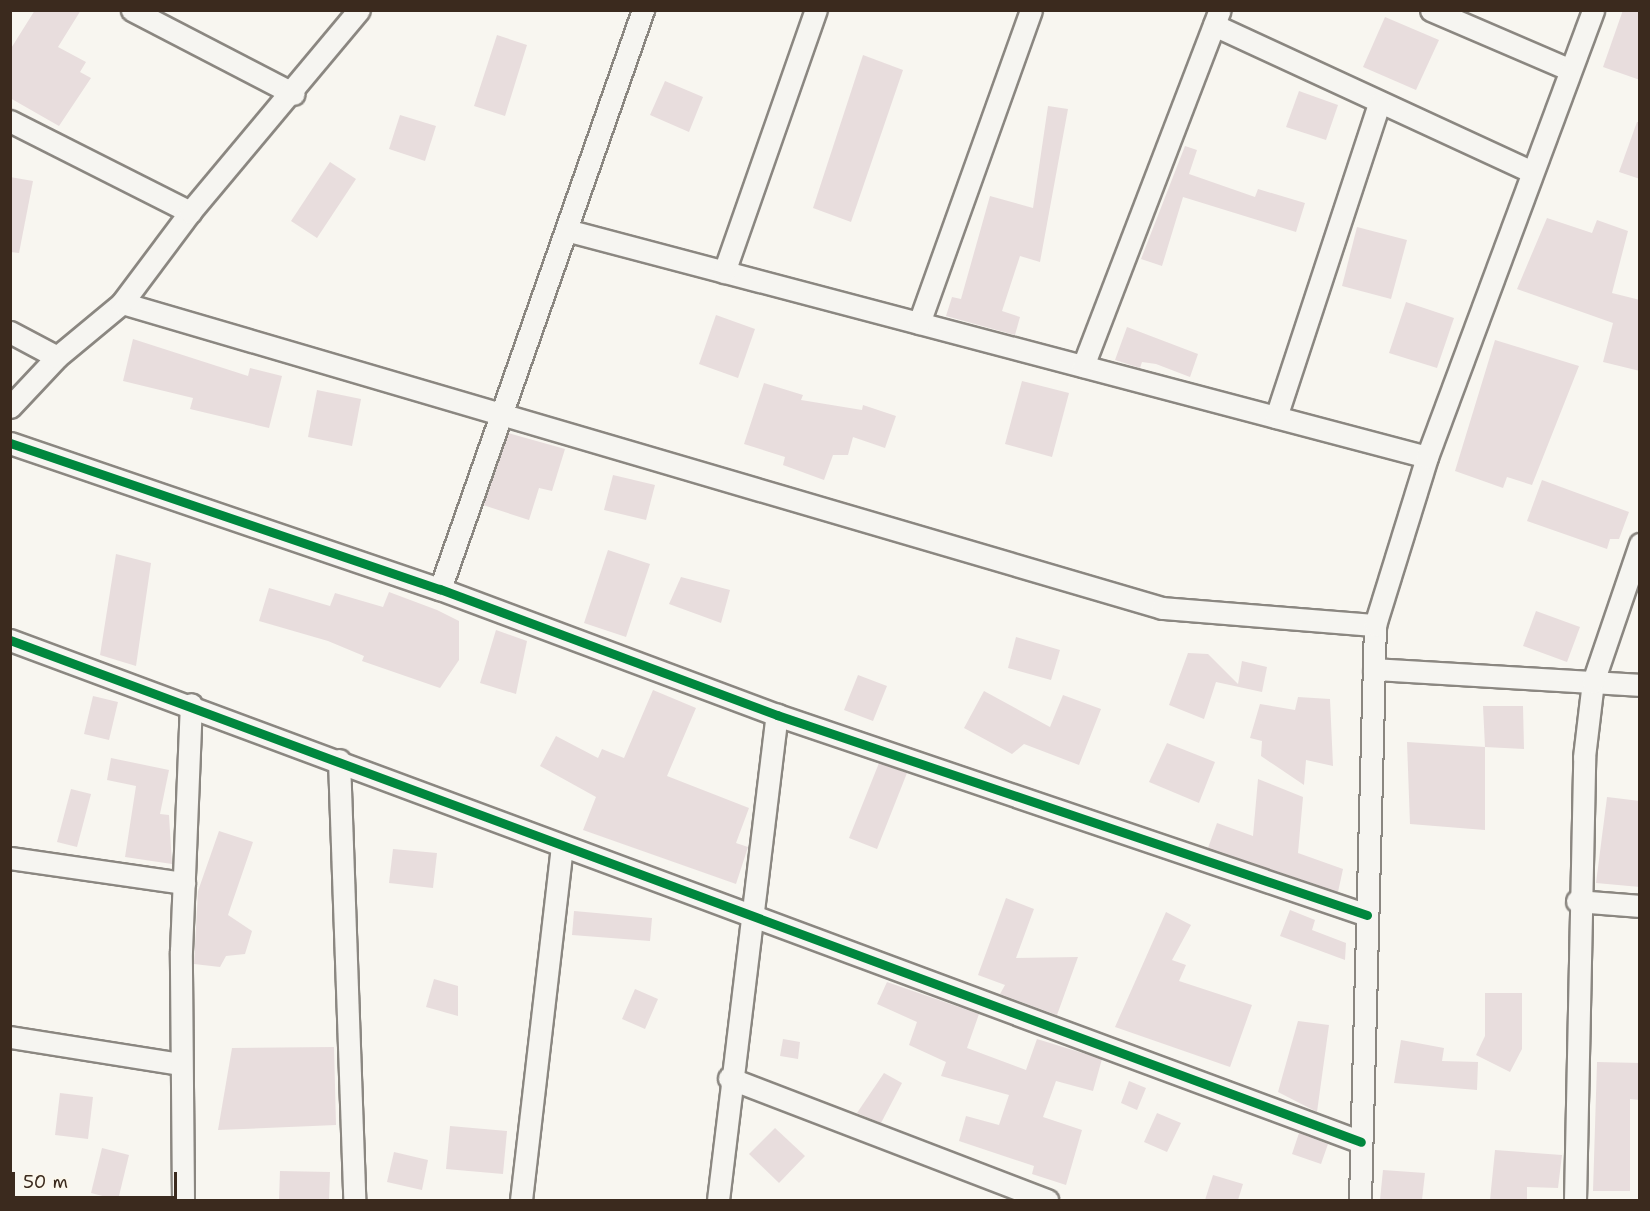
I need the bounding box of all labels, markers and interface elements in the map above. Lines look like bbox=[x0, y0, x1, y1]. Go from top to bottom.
scale bar bbox=[15, 1160, 180, 1198]
text: 50 m bbox=[23, 1170, 68, 1194]

